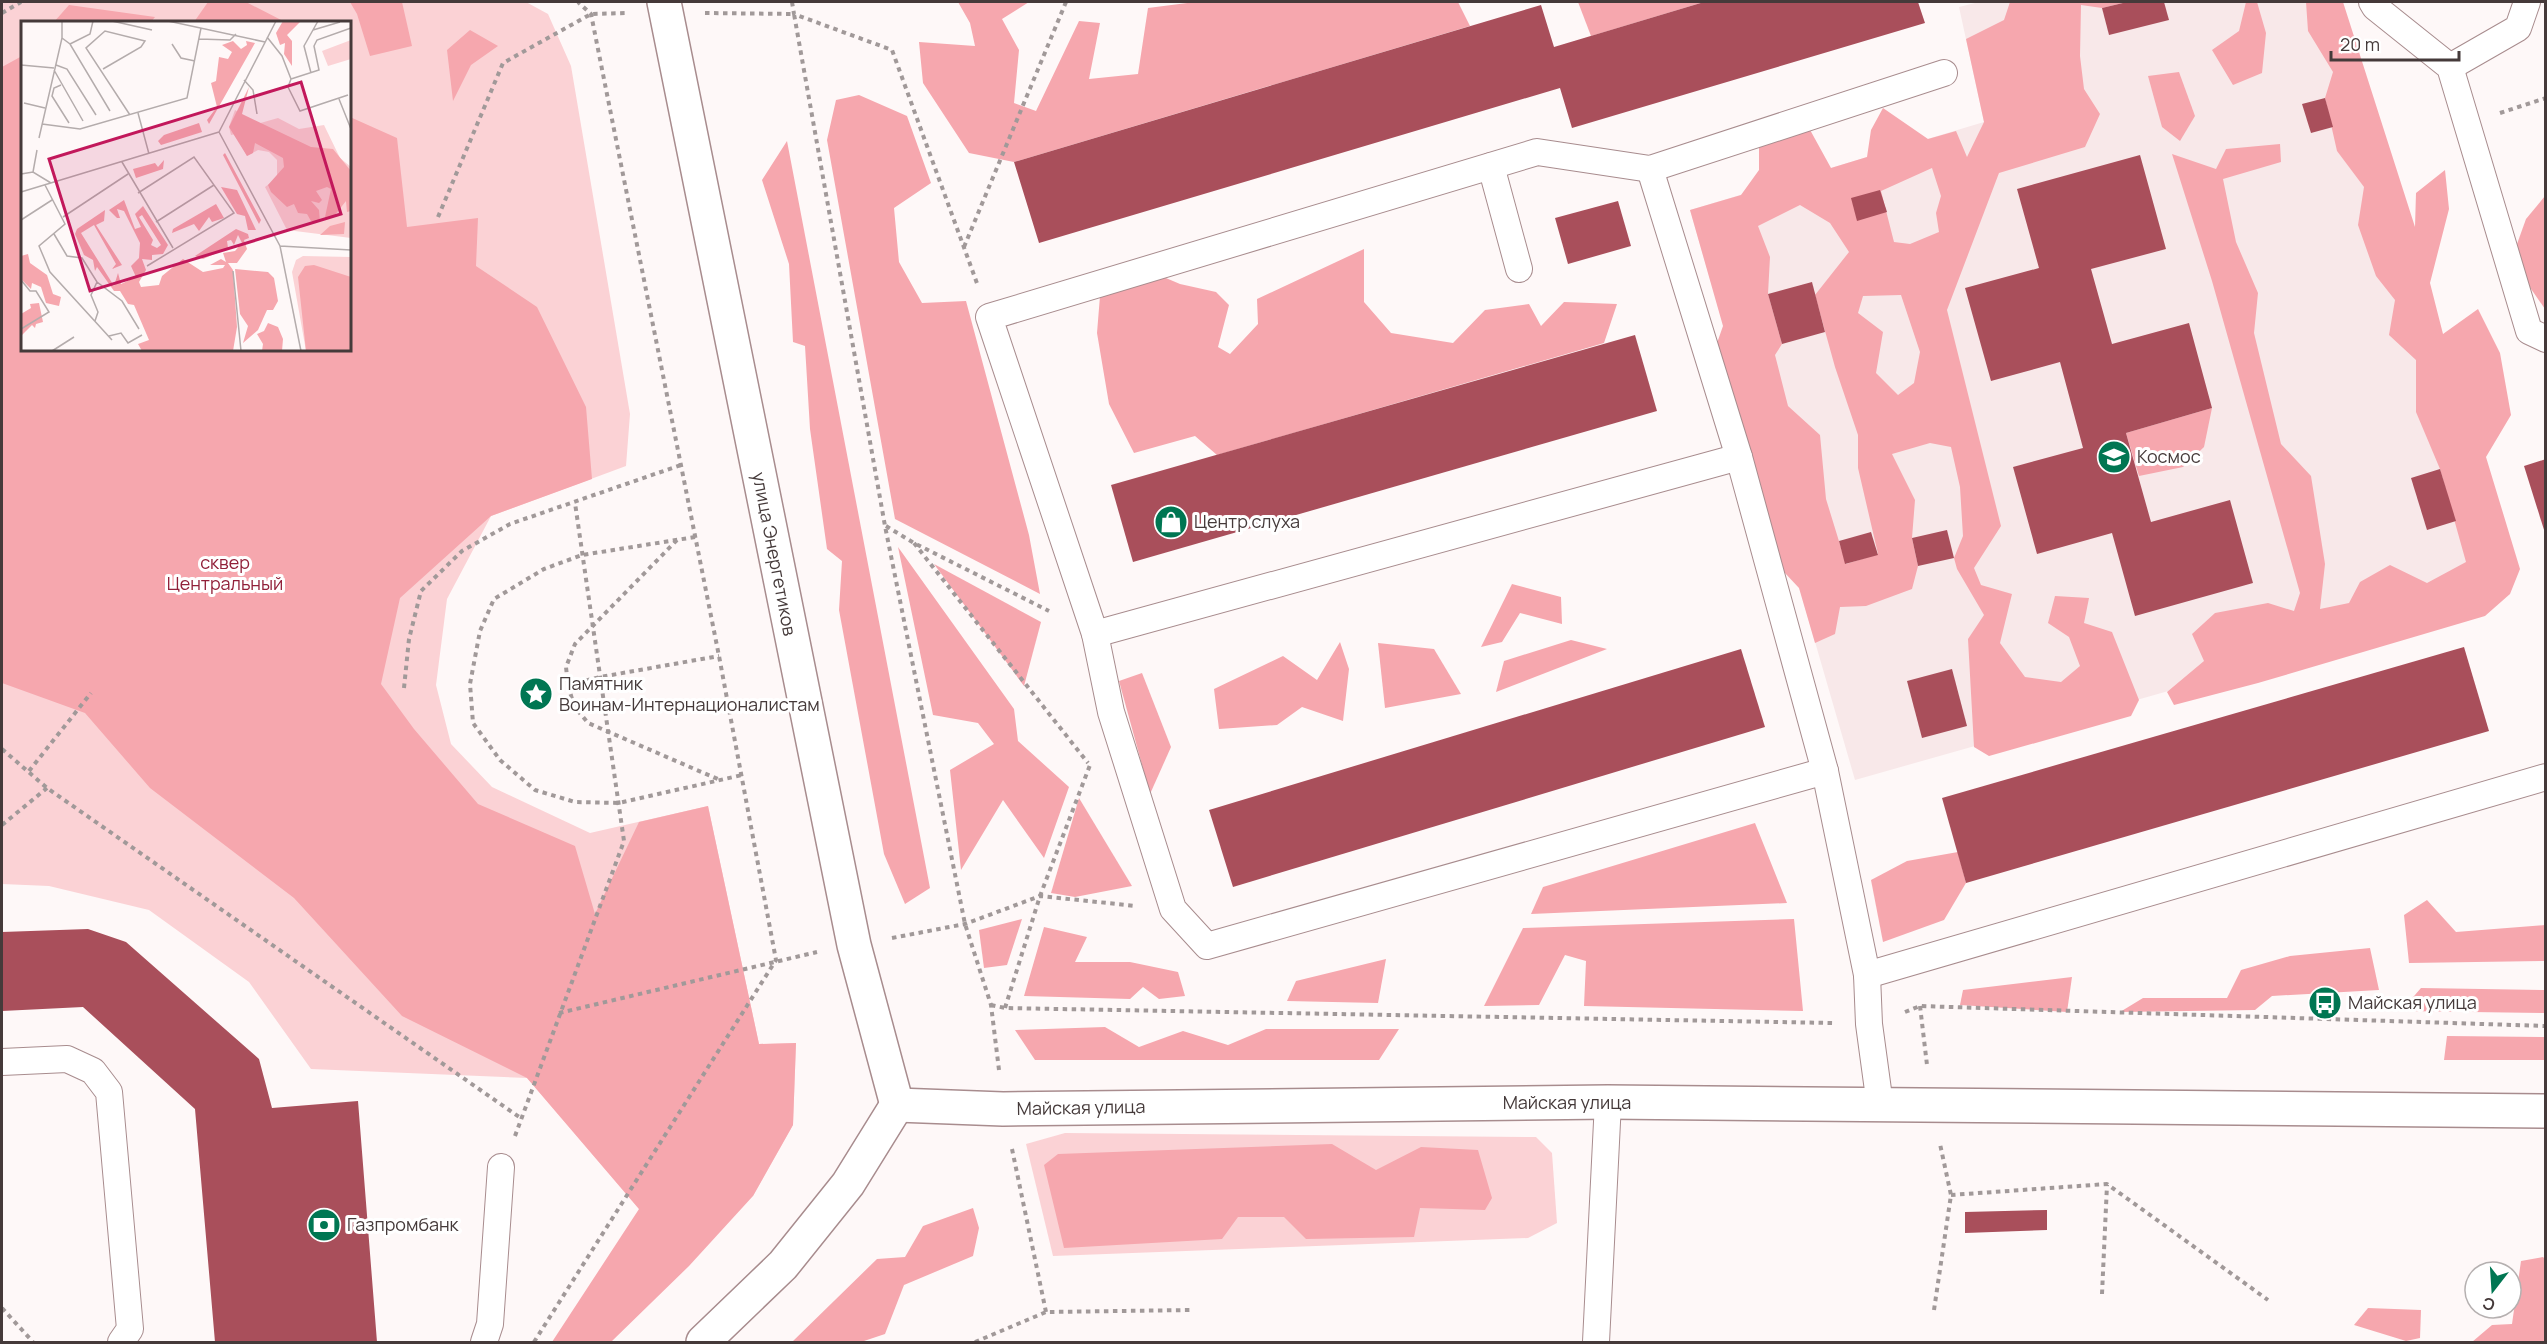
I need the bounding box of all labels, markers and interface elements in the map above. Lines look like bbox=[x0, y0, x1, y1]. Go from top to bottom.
inset map bbox=[21, 21, 351, 351]
scale bar bbox=[2331, 24, 2458, 62]
text: 20 m bbox=[2340, 32, 2380, 56]
school or university icon: Космос bbox=[2096, 439, 2132, 475]
place label: Космос bbox=[2137, 444, 2201, 468]
street label: улица Энергетиков bbox=[747, 470, 803, 638]
shop icon: Центр слуха bbox=[1153, 504, 1189, 540]
place label: Центр слуха bbox=[1194, 509, 1300, 533]
park label: сквер Центральный bbox=[167, 550, 283, 595]
place label: Памятник Воинам-Интернационалистам bbox=[559, 671, 820, 716]
place icon: Памятник Воинам-Интернационалистам bbox=[518, 676, 554, 712]
bus stop icon: Майская улица bbox=[2307, 985, 2343, 1021]
place label: Майская улица bbox=[2348, 990, 2477, 1014]
street label: Майская улица bbox=[1503, 1090, 1631, 1114]
street label: Майская улица bbox=[1016, 1094, 1146, 1120]
bank icon: Газпромбанк bbox=[306, 1207, 342, 1243]
place label: Газпромбанк bbox=[347, 1212, 460, 1236]
north arrow bbox=[2463, 1260, 2523, 1320]
text: С bbox=[2480, 1292, 2497, 1317]

